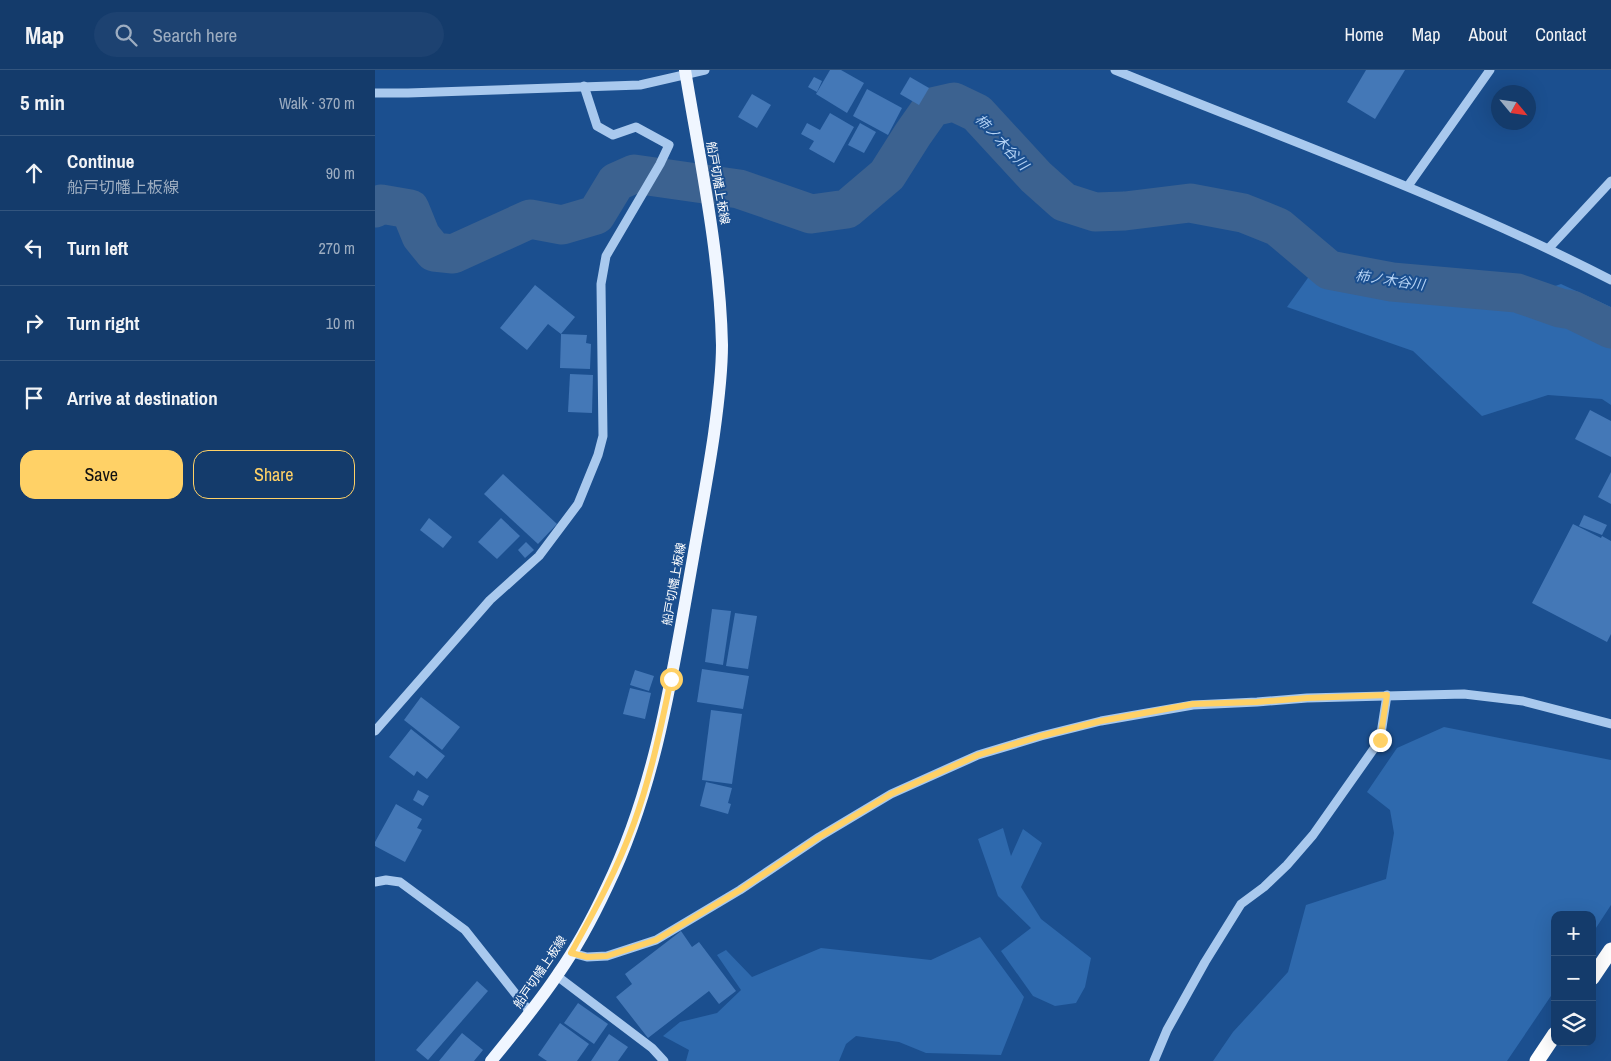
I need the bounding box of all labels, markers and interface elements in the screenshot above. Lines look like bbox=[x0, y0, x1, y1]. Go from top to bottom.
search box bbox=[94, 12, 444, 57]
text: Map bbox=[25, 19, 64, 51]
icon: search bbox=[112, 21, 140, 49]
text: Search here bbox=[152, 22, 237, 48]
text: Home bbox=[1344, 22, 1384, 47]
text: Map bbox=[1412, 22, 1441, 47]
text: About bbox=[1469, 22, 1507, 47]
text: Contact bbox=[1535, 22, 1586, 47]
north arrow bbox=[1491, 85, 1536, 130]
text: 5 min bbox=[20, 88, 65, 117]
text: Walk · 370 m bbox=[279, 92, 355, 114]
water label: 柿ノ木谷川 bbox=[972, 110, 1034, 175]
street label: 船戸切幡上板線 bbox=[703, 140, 733, 226]
text: Continue bbox=[67, 148, 135, 174]
icon: ahead bbox=[20, 159, 48, 187]
text: 90 m bbox=[326, 162, 355, 184]
text: 船戸切幡上板線 bbox=[67, 176, 179, 198]
icon: left bbox=[20, 234, 48, 262]
text: Turn left bbox=[67, 235, 128, 261]
text: 270 m bbox=[319, 237, 355, 259]
water label: 柿ノ木谷川 bbox=[1354, 266, 1428, 294]
icon: right bbox=[20, 309, 48, 337]
text: Turn right bbox=[67, 310, 139, 336]
text: 10 m bbox=[326, 312, 355, 334]
icon: arrive bbox=[20, 384, 48, 412]
text: Arrive at destination bbox=[67, 385, 218, 411]
button: Save bbox=[20, 450, 183, 499]
button: Share bbox=[193, 450, 355, 499]
street label: 船戸切幡上板線 bbox=[659, 541, 689, 627]
route start bbox=[660, 668, 683, 691]
route end bbox=[1369, 729, 1392, 752]
map controls bbox=[1551, 911, 1596, 1046]
button: + bbox=[1551, 911, 1596, 956]
street label: 船戸切幡上板線 bbox=[510, 933, 570, 1011]
button: − bbox=[1551, 956, 1596, 1001]
button: layers bbox=[1551, 1001, 1596, 1046]

